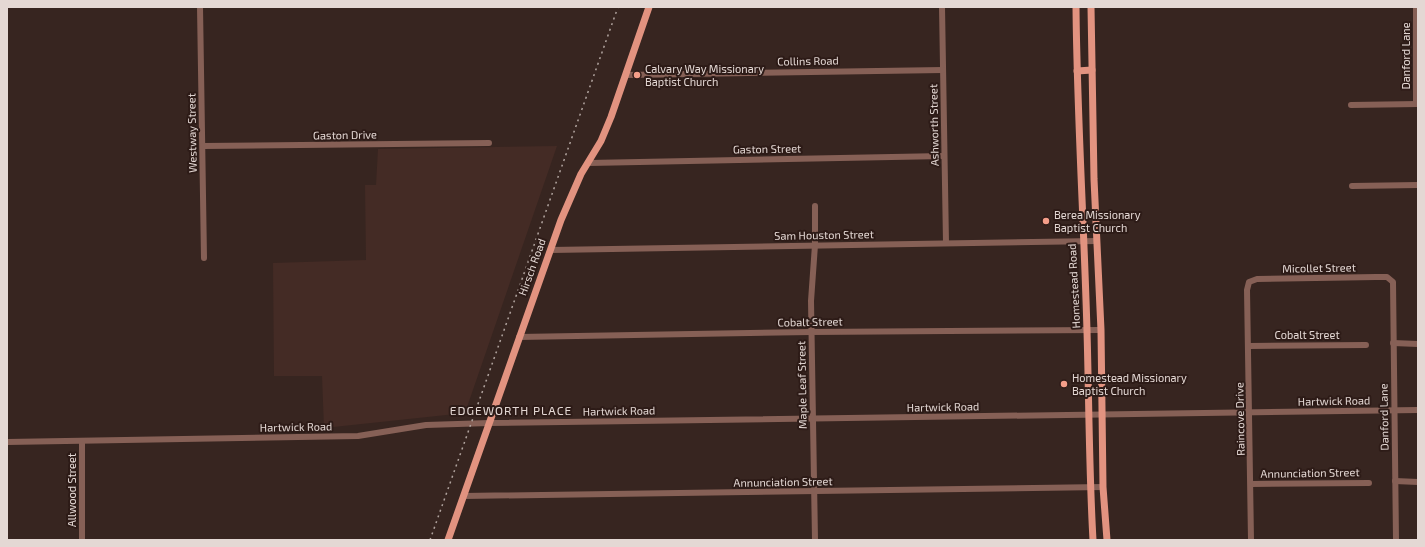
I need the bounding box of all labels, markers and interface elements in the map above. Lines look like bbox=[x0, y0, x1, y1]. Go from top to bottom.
street label: Danford Lane bbox=[1399, 22, 1412, 90]
street label: Collins Road bbox=[777, 53, 839, 68]
place label: Calvary Way Missionary Baptist Church bbox=[645, 62, 764, 88]
marker: Calvary Way Missionary Baptist Church bbox=[632, 70, 642, 80]
street label: Ashworth Street bbox=[926, 84, 941, 166]
street label: Westway Street bbox=[184, 93, 199, 173]
street label: Gaston Drive bbox=[313, 127, 377, 142]
street label: Gaston Street bbox=[733, 141, 801, 156]
place label: Berea Missionary Baptist Church bbox=[1054, 208, 1141, 234]
marker: Berea Missionary Baptist Church bbox=[1041, 216, 1051, 226]
street label: Sam Houston Street bbox=[774, 227, 874, 242]
street label: Hirsch Road bbox=[515, 237, 548, 297]
street label: Homestead Road bbox=[1065, 243, 1082, 329]
street label: Micollet Street bbox=[1282, 260, 1356, 275]
street label: Cobalt Street bbox=[777, 314, 843, 329]
street label: Cobalt Street bbox=[1274, 328, 1340, 341]
street label: Maple Leaf Street bbox=[794, 341, 809, 429]
place label: Homestead Missionary Baptist Church bbox=[1072, 371, 1187, 397]
marker: Homestead Missionary Baptist Church bbox=[1059, 379, 1069, 389]
street label: Raincove Drive bbox=[1232, 382, 1247, 456]
street label: Danford Lane bbox=[1376, 383, 1391, 451]
street label: Hartwick Road bbox=[1298, 393, 1370, 408]
street label: Hartwick Road bbox=[907, 399, 979, 414]
district label: EDGEWORTH PLACE bbox=[450, 403, 572, 417]
street label: Hartwick Road bbox=[583, 403, 655, 418]
street label: Hartwick Road bbox=[260, 419, 332, 434]
street label: Allwood Street bbox=[65, 453, 78, 527]
street label: Annunciation Street bbox=[1260, 465, 1360, 480]
street label: Annunciation Street bbox=[733, 474, 833, 489]

